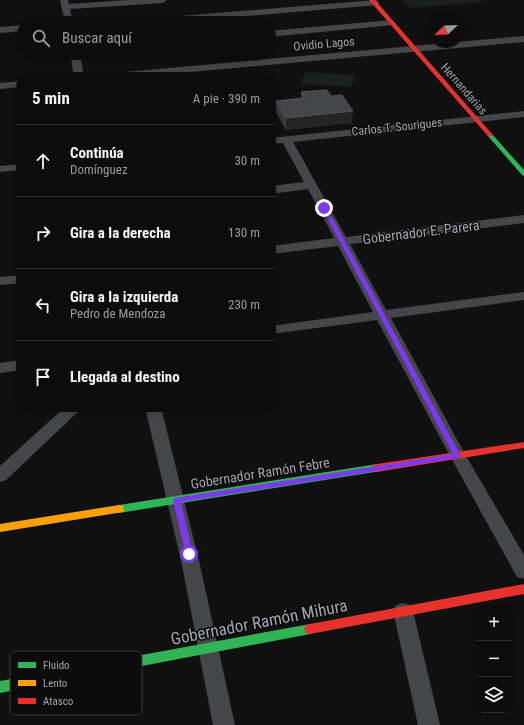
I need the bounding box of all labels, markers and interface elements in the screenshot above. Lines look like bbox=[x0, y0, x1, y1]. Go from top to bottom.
north arrow bbox=[428, 12, 464, 48]
search box bbox=[16, 16, 276, 60]
icon: search bbox=[30, 27, 52, 49]
text: Buscar aquí bbox=[62, 29, 132, 47]
street label: Ovidio Lagos bbox=[293, 34, 355, 54]
street label: Hernandarias bbox=[438, 60, 490, 118]
text: 5 min bbox=[32, 88, 70, 108]
text: A pie · 390 m bbox=[193, 91, 260, 106]
street label: Carlos T. Sourigues bbox=[351, 115, 443, 139]
text: Continúa bbox=[70, 144, 124, 162]
icon: ahead bbox=[32, 150, 54, 172]
text: 30 m bbox=[234, 153, 260, 168]
text: Domínguez bbox=[70, 162, 128, 177]
route end bbox=[315, 199, 333, 217]
street label: Gobernador E. Parera bbox=[362, 217, 480, 247]
icon: right bbox=[32, 222, 54, 244]
text: Gira a la derecha bbox=[70, 224, 171, 242]
text: 130 m bbox=[228, 225, 260, 240]
text: Gira a la izquierda bbox=[70, 288, 178, 306]
icon: left bbox=[32, 294, 54, 316]
text: 230 m bbox=[228, 297, 260, 312]
text: Pedro de Mendoza bbox=[70, 306, 166, 321]
icon: arrive bbox=[32, 366, 54, 388]
text: Llegada al destino bbox=[70, 368, 180, 386]
street label: Gobernador Ramón Febre bbox=[189, 454, 331, 492]
route start bbox=[180, 545, 198, 563]
street label: Gobernador Ramón Mihura bbox=[169, 595, 349, 649]
map controls bbox=[476, 605, 512, 713]
button: + bbox=[476, 605, 512, 641]
button: − bbox=[476, 641, 512, 677]
legend bbox=[10, 651, 142, 715]
text: Fluido bbox=[43, 659, 70, 672]
text: Lento bbox=[43, 677, 68, 690]
button: layers bbox=[476, 677, 512, 713]
text: Atasco bbox=[43, 695, 74, 708]

